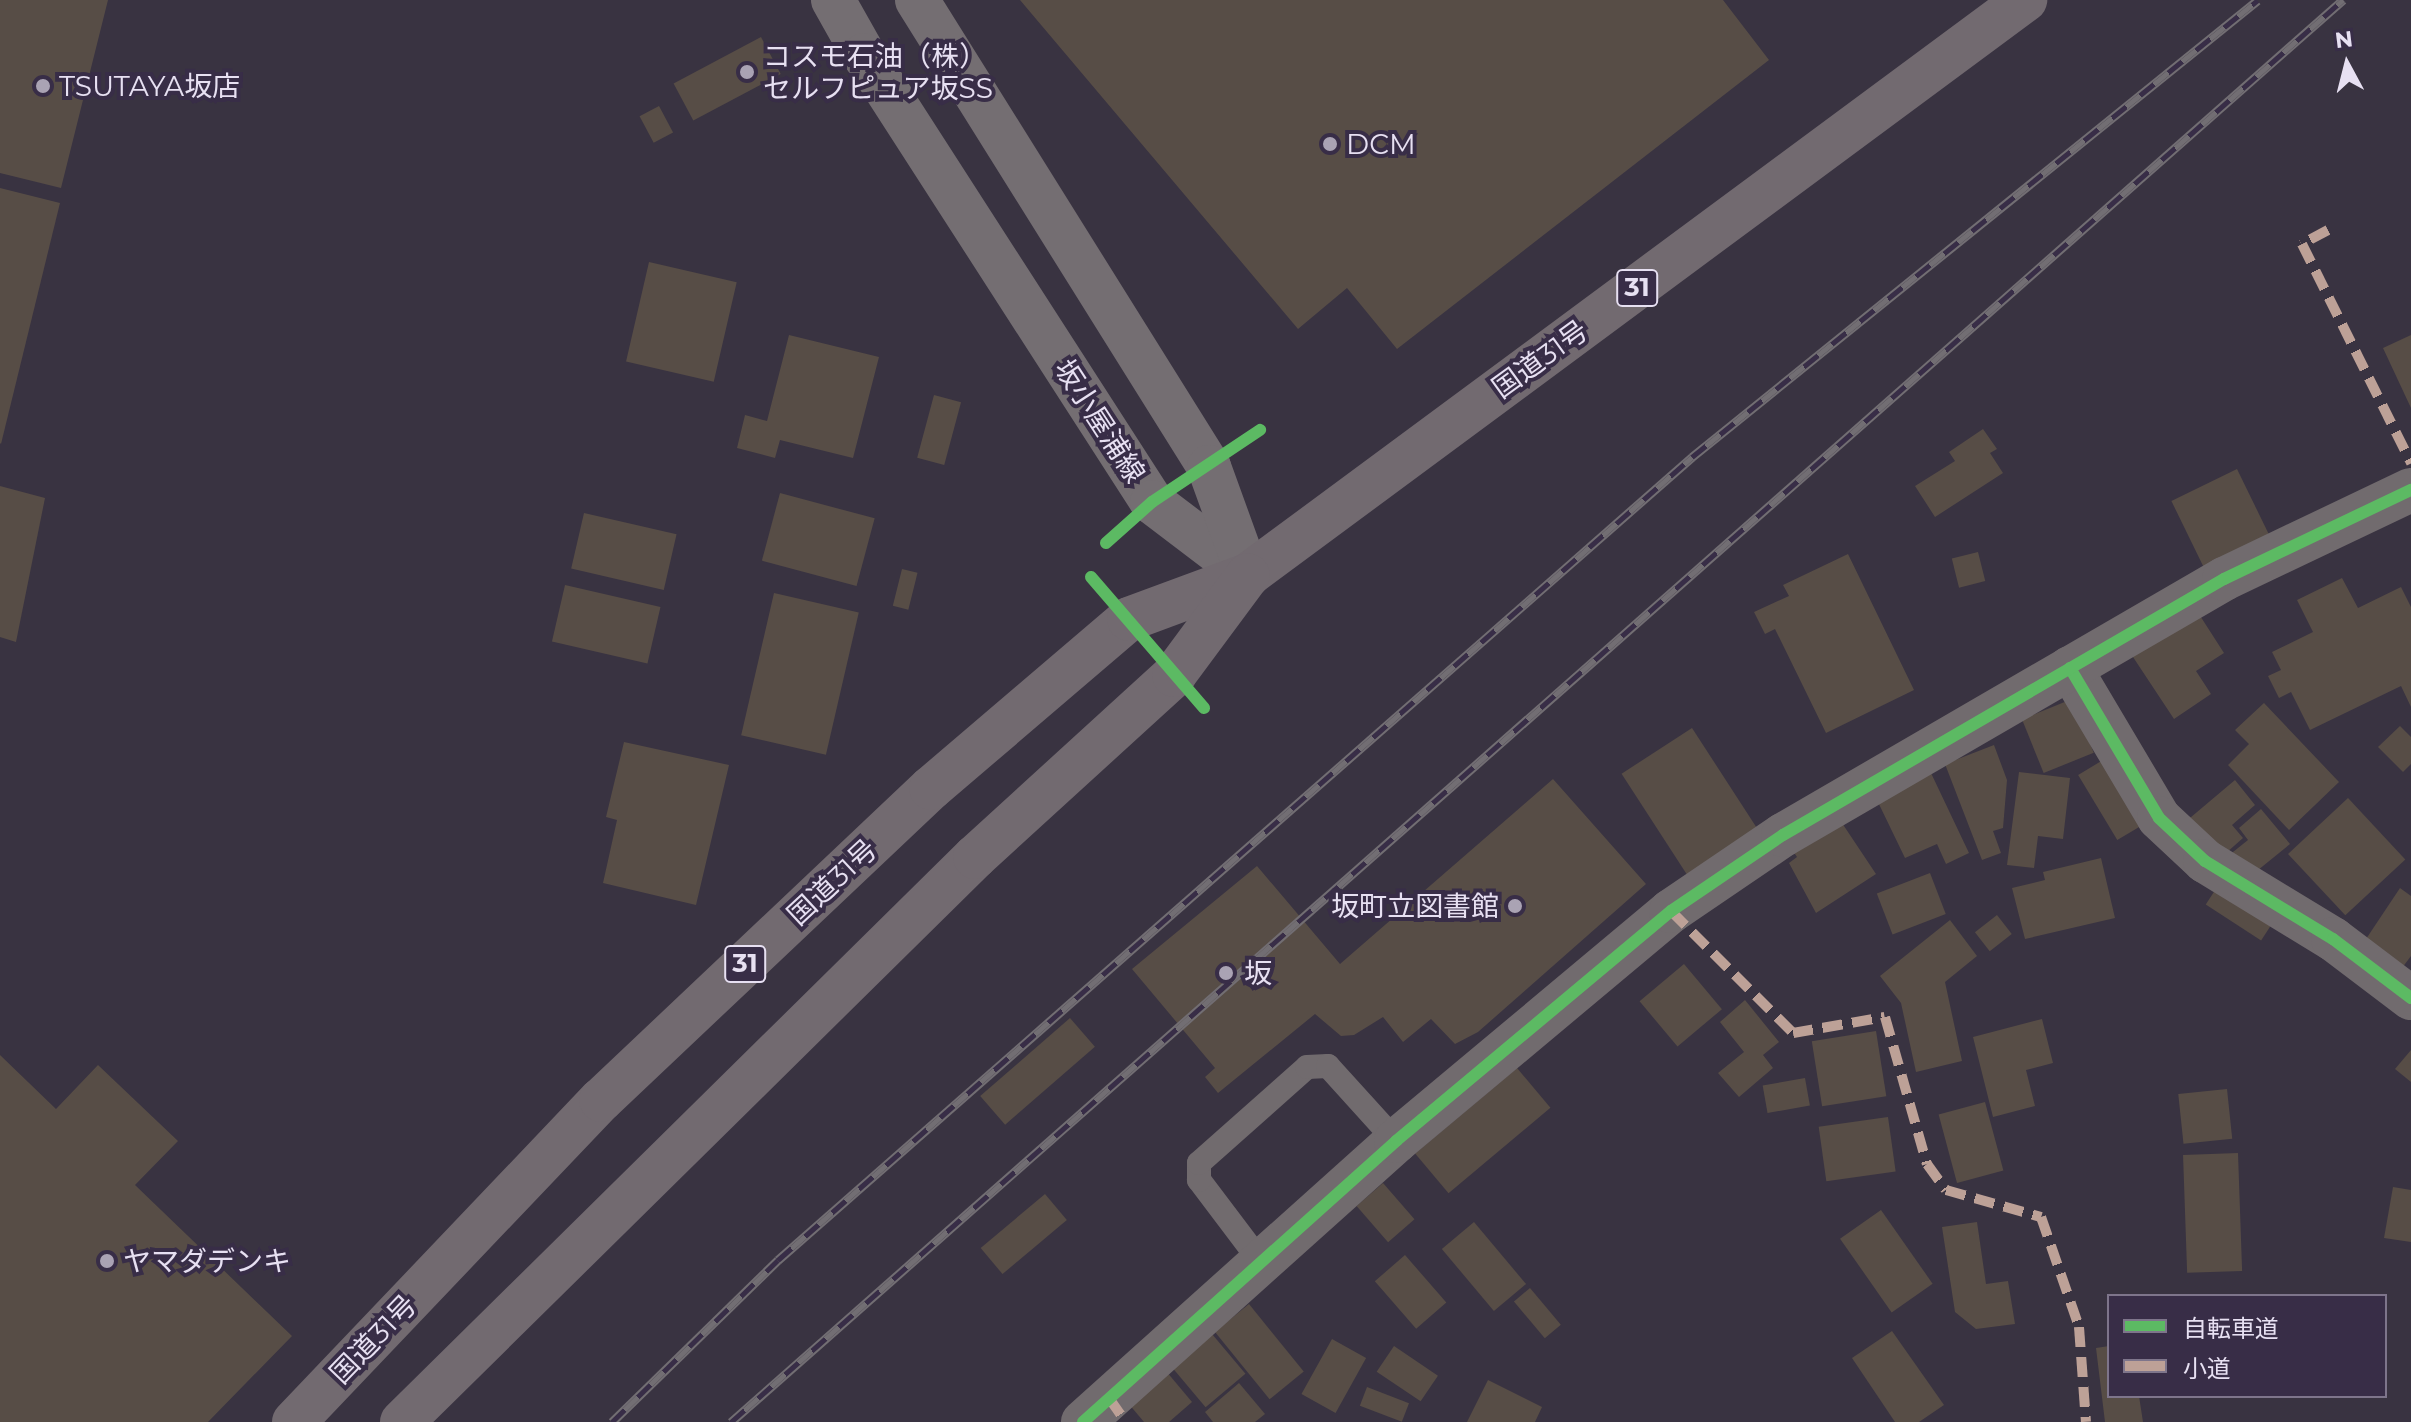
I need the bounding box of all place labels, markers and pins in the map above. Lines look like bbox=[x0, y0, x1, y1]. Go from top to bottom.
place label: コスモ石油（株） セルフピュア坂SS bbox=[763, 39, 993, 105]
marker: コスモ石油（株） セルフピュア坂SS bbox=[738, 63, 756, 81]
place label: TSUTAYA坂店 bbox=[59, 69, 240, 103]
marker: TSUTAYA坂店 bbox=[34, 77, 52, 95]
place label: DCM bbox=[1346, 127, 1416, 161]
marker: DCM bbox=[1321, 135, 1339, 153]
place label: 坂町立図書館 bbox=[1331, 889, 1499, 923]
marker: 坂町立図書館 bbox=[1506, 897, 1524, 915]
place label: 坂 bbox=[1244, 956, 1272, 990]
marker: 坂 bbox=[1215, 962, 1237, 984]
place label: ヤマダデンキ bbox=[123, 1244, 291, 1278]
marker: ヤマダデンキ bbox=[98, 1252, 116, 1270]

